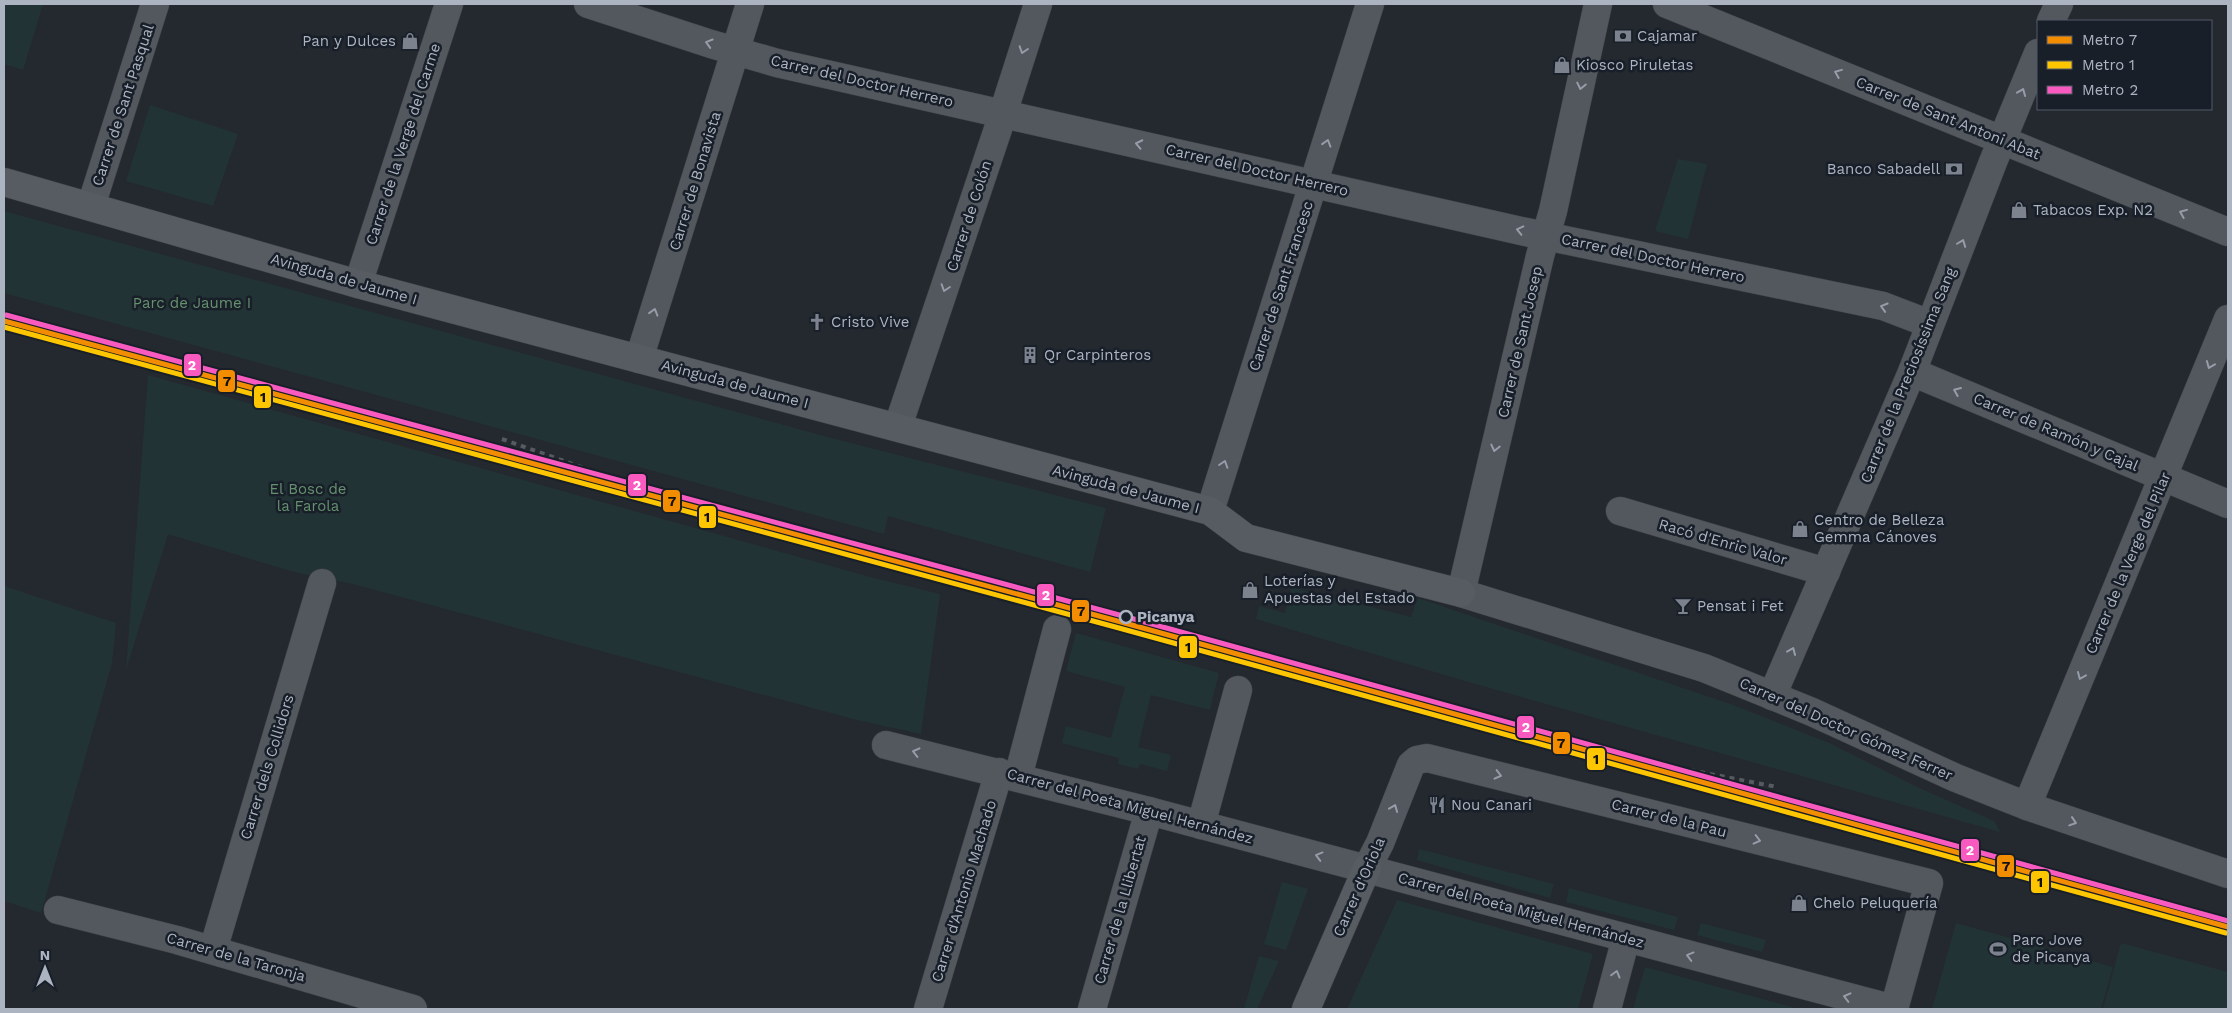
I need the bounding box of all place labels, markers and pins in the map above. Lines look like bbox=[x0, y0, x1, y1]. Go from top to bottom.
bank icon: Cajamar bbox=[1613, 26, 1633, 46]
place label: Cajamar bbox=[1637, 27, 1697, 45]
shop icon: Pan y Dulces bbox=[400, 31, 420, 51]
place label: Pan y Dulces bbox=[302, 32, 396, 50]
shop icon: Kiosco Piruletas bbox=[1552, 55, 1572, 75]
place label: Kiosco Piruletas bbox=[1576, 56, 1694, 74]
bank icon: Banco Sabadell bbox=[1944, 159, 1964, 179]
place label: Banco Sabadell bbox=[1827, 160, 1940, 178]
shop icon: Tabacos Exp. N2 bbox=[2009, 200, 2029, 220]
place label: Tabacos Exp. N2 bbox=[2033, 201, 2153, 219]
church icon: Cristo Vive bbox=[807, 312, 827, 332]
place label: Cristo Vive bbox=[831, 313, 909, 331]
building icon: Qr Carpinteros bbox=[1020, 345, 1040, 365]
place label: Qr Carpinteros bbox=[1044, 346, 1151, 364]
place label: Centro de Belleza Gemma Cánoves bbox=[1814, 511, 1945, 546]
shop icon: Centro de Belleza Gemma Cánoves bbox=[1790, 519, 1810, 539]
place label: Loterías y Apuestas del Estado bbox=[1264, 572, 1415, 607]
shop icon: Loterías y Apuestas del Estado bbox=[1240, 580, 1260, 600]
bar icon: Pensat i Fet bbox=[1673, 596, 1693, 616]
place label: Pensat i Fet bbox=[1697, 597, 1784, 615]
place label: Picanya bbox=[1137, 608, 1195, 626]
marker: Picanya bbox=[1119, 610, 1133, 624]
restaurant icon: Nou Canari bbox=[1427, 795, 1447, 815]
place label: Nou Canari bbox=[1451, 796, 1532, 814]
shop icon: Chelo Peluquería bbox=[1789, 893, 1809, 913]
place label: Chelo Peluquería bbox=[1813, 894, 1938, 912]
place label: Parc Jove de Picanya bbox=[2012, 931, 2091, 966]
sports icon: Parc Jove de Picanya bbox=[1988, 939, 2008, 959]

